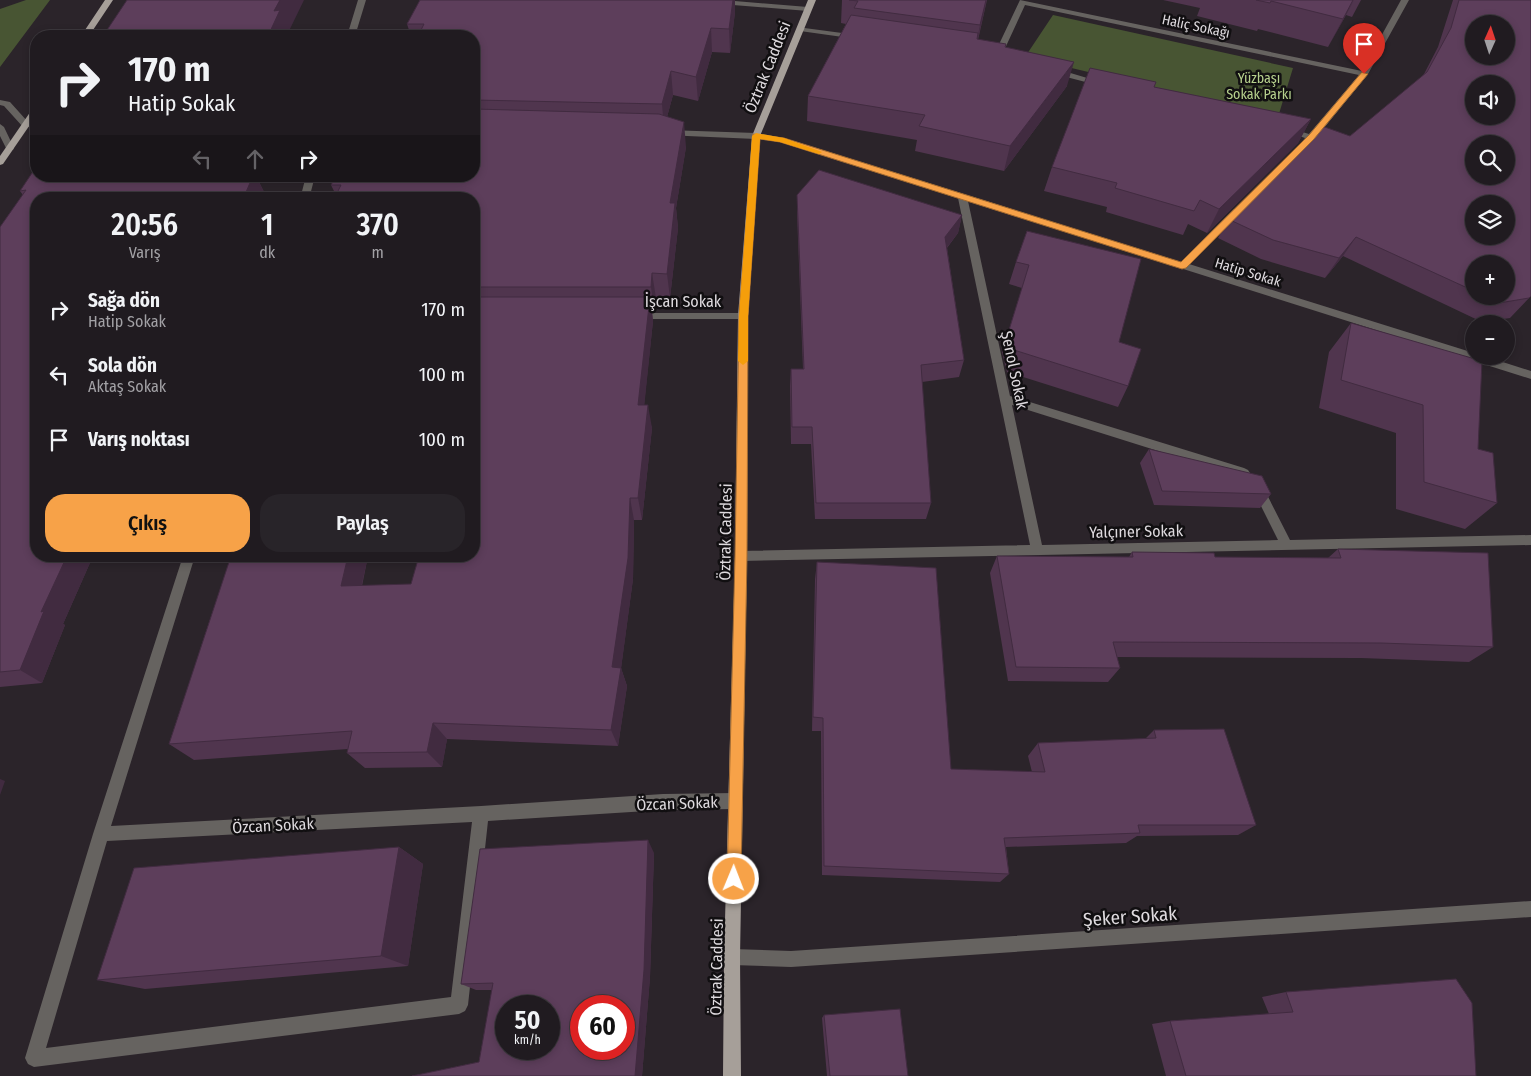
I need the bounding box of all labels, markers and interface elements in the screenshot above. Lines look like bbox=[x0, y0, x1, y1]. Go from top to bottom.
street label: Haliç Sokağı bbox=[1160, 11, 1231, 42]
north arrow bbox=[1465, 15, 1515, 65]
map controls bbox=[1465, 15, 1515, 365]
street label: Öztrak Caddesi bbox=[740, 19, 794, 116]
pin bbox=[1343, 23, 1385, 74]
icon: arrive bbox=[1350, 30, 1378, 58]
text: 170 m bbox=[128, 48, 211, 90]
icon: right bbox=[45, 50, 110, 115]
park label: Yüzbaşı Sokak Parkı bbox=[1226, 70, 1292, 103]
button: sound bbox=[1465, 75, 1515, 125]
text: Hatip Sokak bbox=[128, 90, 235, 117]
button: search bbox=[1465, 135, 1515, 185]
icon: left bbox=[188, 145, 216, 173]
icon: ahead bbox=[241, 145, 269, 173]
icon: right bbox=[294, 145, 322, 173]
button: layers bbox=[1465, 195, 1515, 245]
text: 20:56 bbox=[111, 207, 178, 243]
text: 1 bbox=[261, 207, 274, 243]
text: 370 bbox=[356, 207, 399, 243]
text: Varış bbox=[129, 243, 161, 262]
text: dk bbox=[259, 243, 275, 262]
text: m bbox=[371, 243, 384, 262]
street label: Hatip Sokak bbox=[1213, 254, 1283, 291]
button: + bbox=[1465, 255, 1515, 305]
text: Sağa dön bbox=[88, 289, 160, 312]
street label: İşcan Sokak bbox=[645, 292, 722, 311]
icon: right bbox=[45, 296, 73, 324]
text: 170 m bbox=[421, 298, 465, 321]
text: Hatip Sokak bbox=[88, 312, 166, 331]
button: − bbox=[1465, 315, 1515, 365]
street label: Şenol Sokak bbox=[997, 329, 1032, 412]
text: Sola dön bbox=[88, 354, 157, 377]
icon: left bbox=[45, 361, 73, 389]
text: 100 m bbox=[419, 363, 465, 386]
text: Aktaş Sokak bbox=[88, 377, 166, 396]
icon: arrive bbox=[45, 426, 73, 454]
text: Varış noktası bbox=[88, 428, 190, 451]
text: 100 m bbox=[419, 428, 465, 451]
street label: Öztrak Caddesi bbox=[715, 483, 736, 581]
button: Çıkış bbox=[45, 494, 250, 552]
button: Paylaş bbox=[260, 494, 465, 552]
street label: Yalçıner Sokak bbox=[1089, 521, 1184, 542]
street label: Özcan Sokak bbox=[636, 793, 719, 814]
street label: Özcan Sokak bbox=[232, 814, 315, 837]
position arrow bbox=[707, 852, 759, 904]
street label: Şeker Sokak bbox=[1082, 902, 1178, 931]
street label: Öztrak Caddesi bbox=[706, 918, 727, 1016]
speed limit sign: 60 bbox=[570, 995, 635, 1060]
text: 50 bbox=[515, 1006, 540, 1036]
text: km/h bbox=[514, 1033, 541, 1047]

